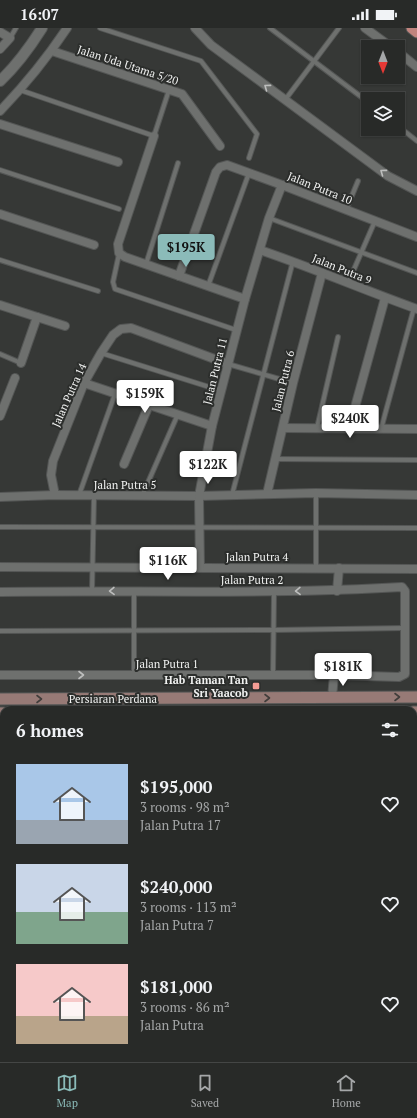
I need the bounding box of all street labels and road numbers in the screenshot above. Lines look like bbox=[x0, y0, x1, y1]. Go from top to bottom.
street label: Jalan Uda Utama 5/20 bbox=[76, 42, 180, 88]
street label: Jalan Putra 10 bbox=[286, 169, 355, 207]
street label: Jalan Putra 9 bbox=[310, 251, 374, 287]
street label: Jalan Putra 11 bbox=[200, 336, 230, 406]
street label: Jalan Putra 6 bbox=[269, 349, 297, 413]
street label: Jalan Putra 14 bbox=[49, 361, 89, 429]
street label: Jalan Putra 5 bbox=[94, 478, 156, 492]
street label: Jalan Putra 4 bbox=[226, 550, 288, 564]
street label: Jalan Putra 2 bbox=[221, 573, 283, 587]
street label: Jalan Putra 1 bbox=[136, 657, 198, 671]
street label: Persiaran Perdana bbox=[69, 692, 158, 706]

